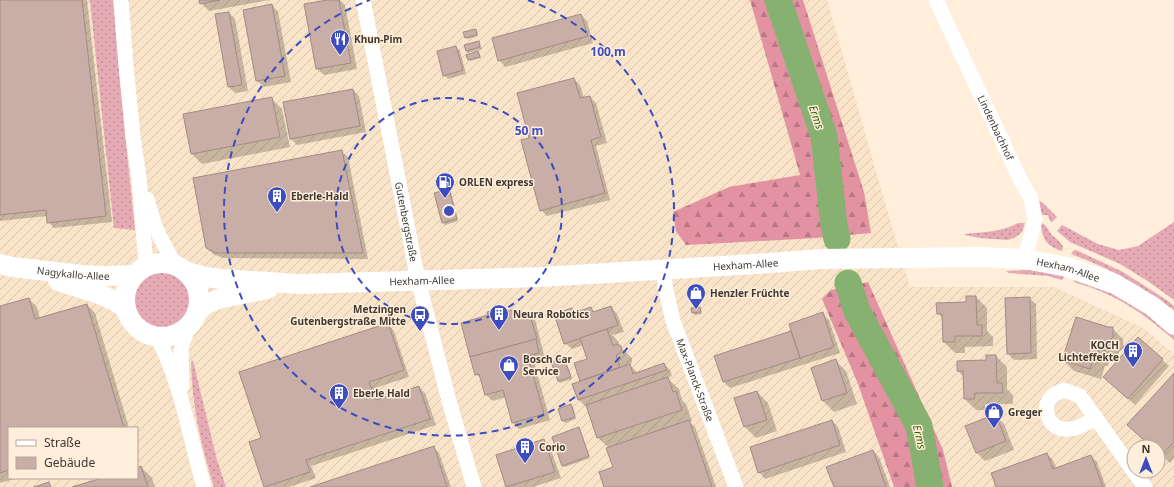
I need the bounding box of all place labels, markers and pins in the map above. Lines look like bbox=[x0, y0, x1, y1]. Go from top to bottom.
restaurant icon: Khun-Pim bbox=[329, 28, 351, 56]
place label: Khun-Pim bbox=[354, 32, 403, 46]
fuel station icon: ORLEN express bbox=[434, 171, 456, 199]
place label: ORLEN express bbox=[459, 175, 534, 189]
building icon: Eberle-Hald bbox=[266, 185, 288, 213]
place label: Eberle-Hald bbox=[291, 189, 348, 203]
centre of rings bbox=[442, 204, 456, 218]
shop icon: Henzler Früchte bbox=[685, 282, 707, 310]
place label: Henzler Früchte bbox=[710, 286, 790, 300]
place label: Metzingen Gutenbergstraße Mitte bbox=[290, 302, 406, 328]
building icon: Neura Robotics bbox=[488, 303, 510, 331]
bus stop icon: Metzingen Gutenbergstraße Mitte bbox=[409, 304, 431, 332]
place label: Neura Robotics bbox=[513, 307, 589, 321]
place label: KOCH Lichteffekte bbox=[1058, 338, 1119, 364]
building icon: KOCH Lichteffekte bbox=[1122, 340, 1144, 368]
place label: Bosch Car Service bbox=[523, 352, 573, 378]
shop icon: Bosch Car Service bbox=[498, 354, 520, 382]
building icon: Eberle Hald bbox=[328, 382, 350, 410]
place label: Eberle Hald bbox=[353, 386, 410, 400]
shop icon: Greger bbox=[983, 401, 1005, 429]
place label: Greger bbox=[1008, 405, 1043, 419]
building icon: Corio bbox=[514, 436, 536, 464]
place label: Corio bbox=[539, 440, 565, 454]

